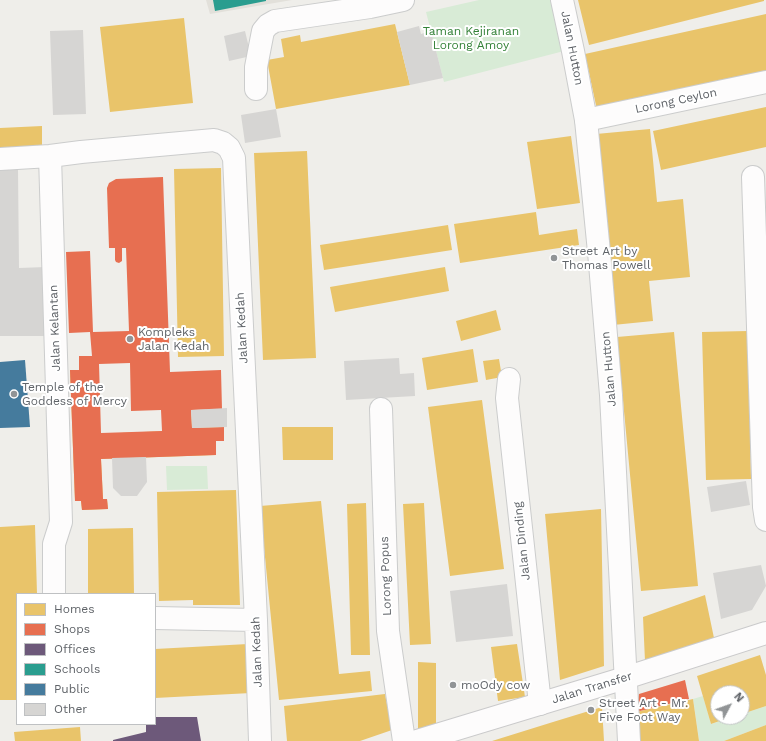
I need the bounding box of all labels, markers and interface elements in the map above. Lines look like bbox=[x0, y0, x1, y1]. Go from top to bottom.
street label: Jalan Hutton bbox=[558, 10, 586, 86]
park label: Taman Kejiranan Lorong Amoy bbox=[423, 24, 519, 52]
street label: Lorong Ceylon bbox=[634, 85, 718, 117]
place label: Street Art by Thomas Powell bbox=[562, 244, 651, 272]
marker: Street Art by Thomas Powell bbox=[549, 253, 559, 263]
street label: Jalan Kelantan bbox=[46, 284, 64, 372]
street label: Jalan Kedah bbox=[233, 292, 251, 364]
place label: Kompleks Jalan Kedah bbox=[138, 325, 209, 353]
street label: Jalan Hutton bbox=[599, 331, 619, 407]
marker: Kompleks Jalan Kedah bbox=[125, 334, 135, 344]
place label: Temple of the Goddess of Mercy bbox=[22, 380, 127, 408]
marker: Temple of the Goddess of Mercy bbox=[9, 389, 19, 399]
street label: Jalan Dinding bbox=[511, 501, 533, 581]
street label: Lorong Popus bbox=[377, 536, 395, 616]
legend bbox=[16, 593, 156, 725]
text: Homes bbox=[54, 602, 95, 616]
street label: Jalan Kedah bbox=[249, 616, 265, 688]
text: Shops bbox=[54, 622, 90, 636]
text: Offices bbox=[54, 642, 96, 656]
text: Schools bbox=[54, 662, 100, 676]
street label: Jalan Transfer bbox=[550, 669, 634, 707]
place label: moOdy cow bbox=[461, 678, 530, 692]
marker: moOdy cow bbox=[448, 680, 458, 690]
text: Public bbox=[54, 682, 90, 696]
north arrow bbox=[710, 685, 750, 725]
text: N bbox=[731, 690, 746, 705]
place label: Street Art - Mr. Five Foot Way bbox=[599, 696, 688, 724]
text: Other bbox=[54, 702, 87, 716]
marker: Street Art - Mr. Five Foot Way bbox=[586, 705, 596, 715]

